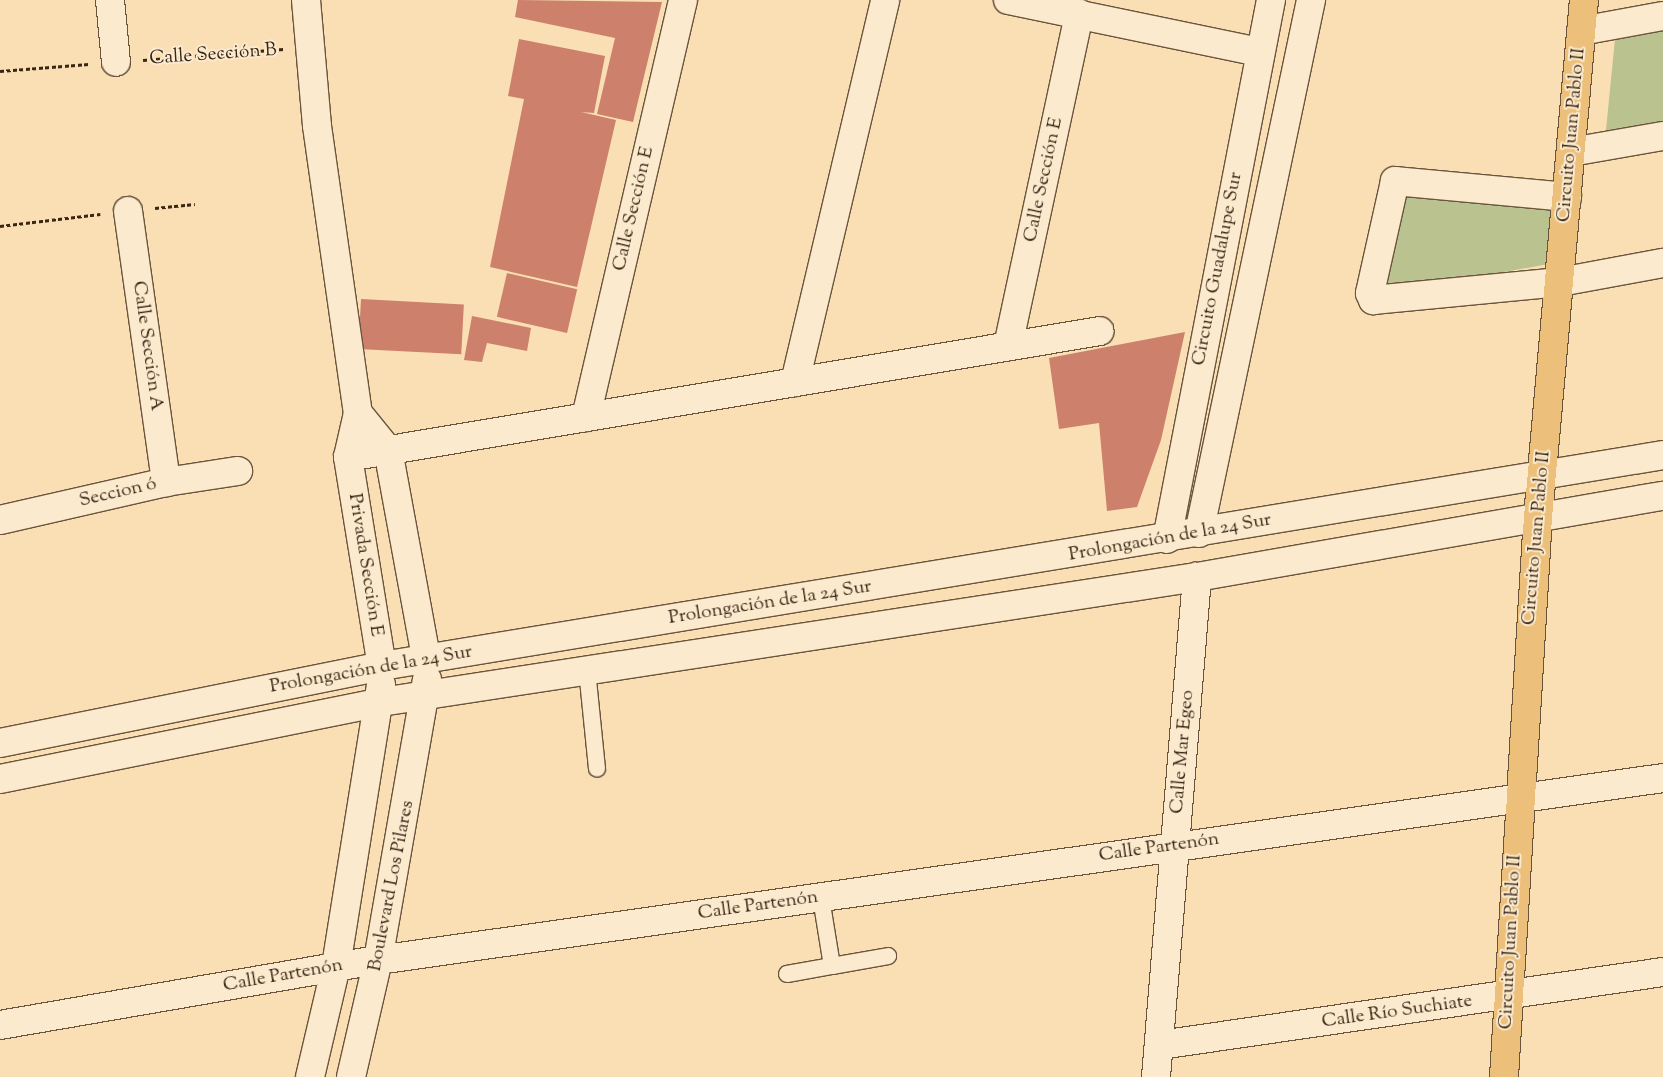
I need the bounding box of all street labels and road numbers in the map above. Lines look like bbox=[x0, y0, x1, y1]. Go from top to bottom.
street label: Calle Sección B bbox=[149, 39, 277, 71]
street label: Circuito Juan Pablo II bbox=[1553, 47, 1591, 223]
street label: Calle Sección E bbox=[1020, 116, 1068, 244]
street label: Calle Sección E bbox=[609, 145, 659, 273]
street label: Circuito Guadalupe Sur bbox=[1188, 170, 1248, 368]
street label: Calle Sección A bbox=[127, 280, 167, 412]
street label: Circuito Juan Pablo II bbox=[1518, 450, 1556, 626]
street label: Seccion ó bbox=[77, 473, 159, 513]
street label: Privada Sección E bbox=[342, 492, 388, 638]
street label: Prolongación de la 24 Sur bbox=[1067, 509, 1273, 567]
street label: Prolongación de la 24 Sur bbox=[667, 576, 873, 630]
street label: Prolongación de la 24 Sur bbox=[268, 641, 474, 699]
street label: Calle Mar Egeo bbox=[1166, 689, 1200, 815]
street label: Boulevard Los Pilares bbox=[364, 799, 420, 973]
street label: Calle Partenón bbox=[1097, 828, 1221, 868]
street label: Circuito Juan Pablo II bbox=[1495, 854, 1527, 1030]
street label: Calle Partenón bbox=[696, 886, 820, 926]
street label: Calle Partenón bbox=[221, 954, 345, 998]
street label: Calle Río Suchiate bbox=[1320, 990, 1474, 1034]

